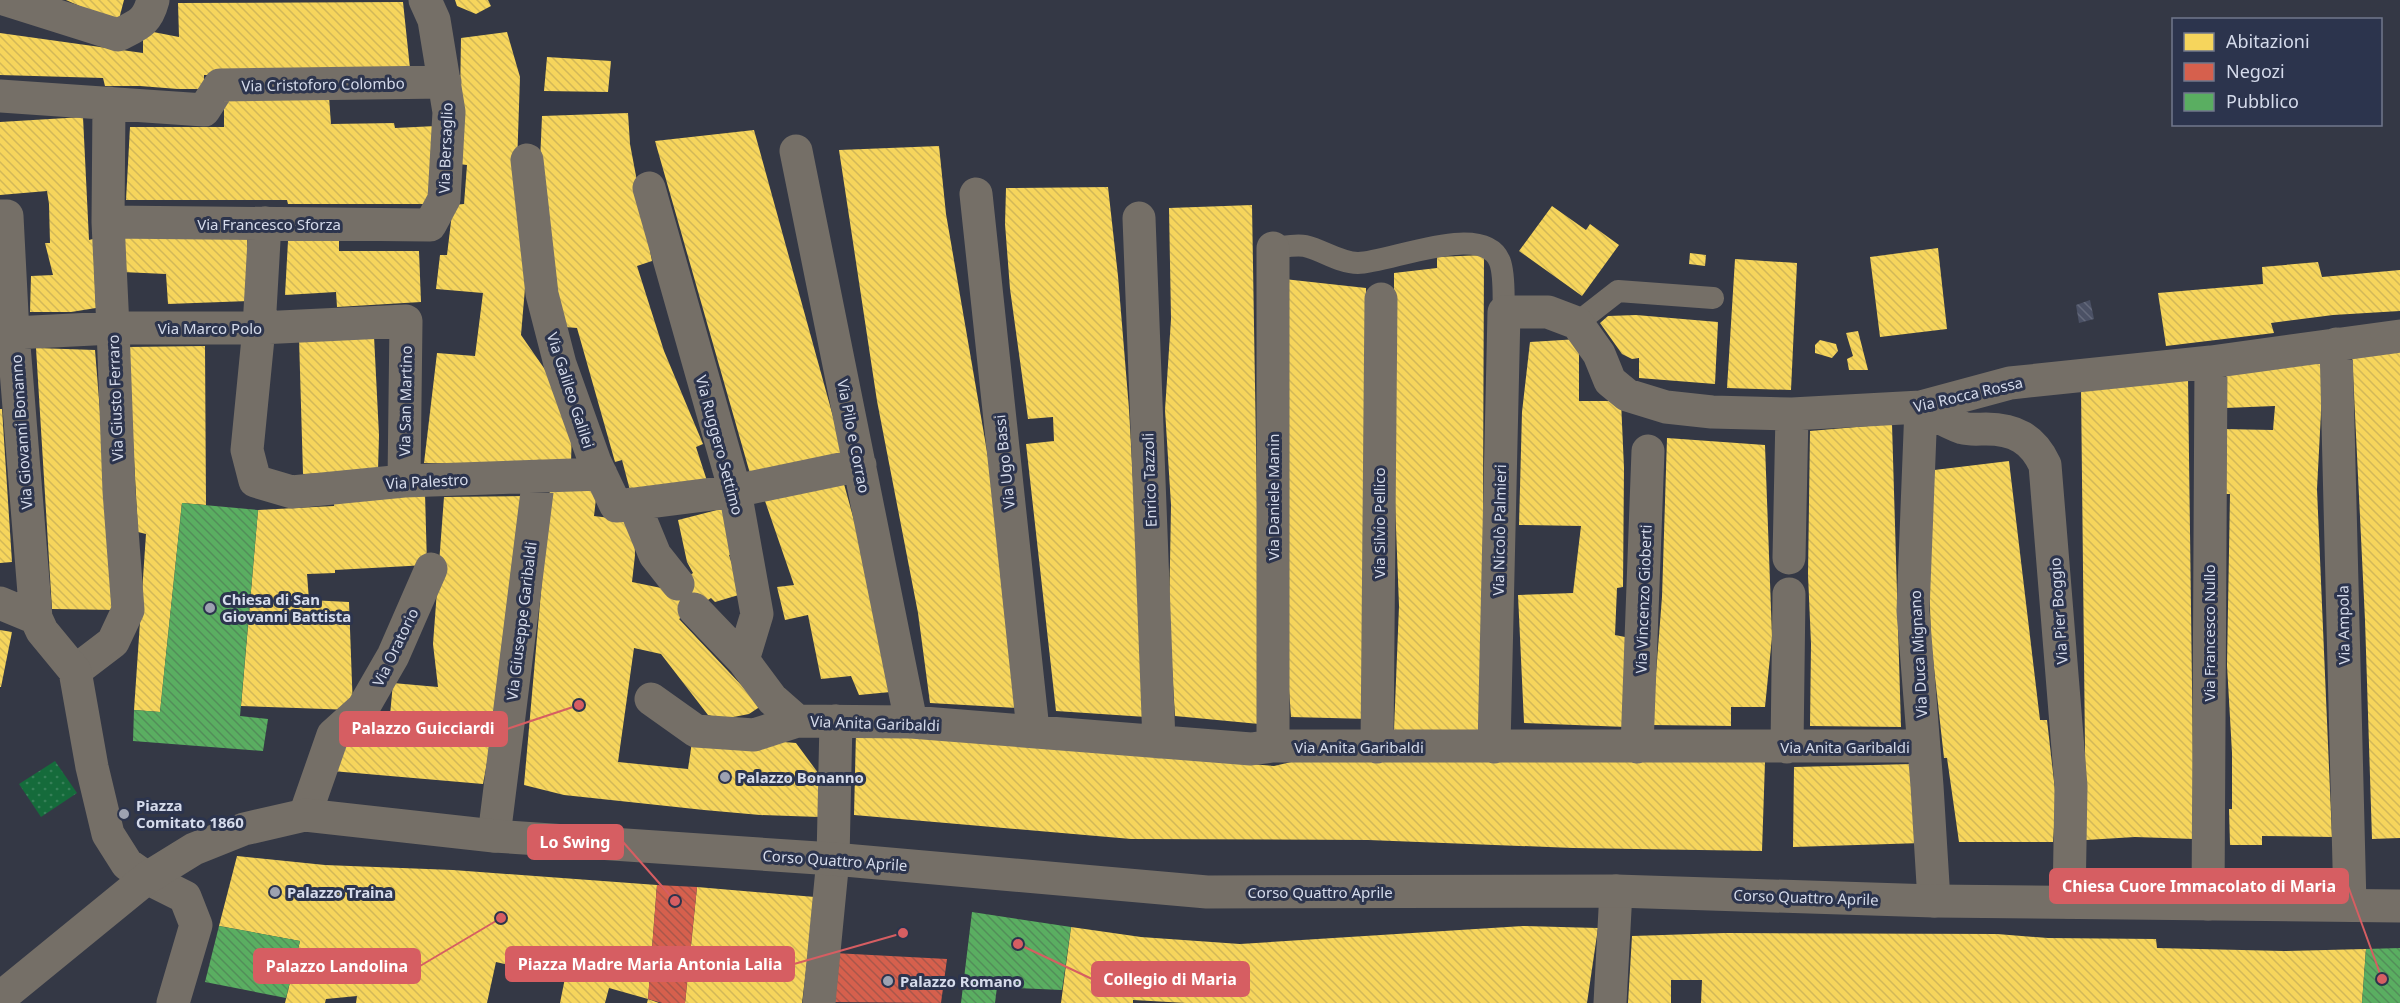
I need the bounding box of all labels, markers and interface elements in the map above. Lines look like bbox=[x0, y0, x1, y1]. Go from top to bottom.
legend bbox=[2172, 18, 2382, 126]
text: Abitazioni bbox=[2226, 29, 2310, 53]
text: Negozi bbox=[2226, 59, 2285, 83]
street label: Via Cristoforo Colombo bbox=[241, 73, 405, 95]
text: Pubblico bbox=[2226, 89, 2299, 113]
street label: Via Bersaglio bbox=[433, 102, 457, 194]
street label: Via Francesco Sforza bbox=[197, 214, 341, 234]
street label: Via Marco Polo bbox=[158, 318, 262, 338]
street label: Via Galileo Galilei bbox=[543, 329, 599, 451]
street label: Via Giusto Ferraro bbox=[103, 334, 127, 462]
street label: Via San Martino bbox=[394, 345, 416, 457]
street label: Via Giovanni Bonanno bbox=[6, 354, 36, 510]
street label: Via Rocca Rossa bbox=[1911, 372, 2025, 416]
street label: Via Ruggero Settimo bbox=[692, 373, 748, 517]
street label: Via Pilo e Corrao bbox=[833, 377, 875, 495]
street label: Via Ugo Bassi bbox=[989, 414, 1019, 510]
street label: Enrico Tazzoli bbox=[1137, 433, 1161, 527]
street label: Via Daniele Manin bbox=[1263, 434, 1283, 560]
street label: Via Nicolò Palmieri bbox=[1488, 464, 1510, 596]
street label: Via Silvio Pellico bbox=[1369, 467, 1389, 579]
street label: Via Palestro bbox=[385, 469, 469, 493]
street label: Via Vincenzo Gioberti bbox=[1630, 524, 1656, 674]
street label: Via Giuseppe Garibaldi bbox=[501, 541, 541, 701]
street label: Via Pier Boggio bbox=[2044, 557, 2072, 665]
street label: Via Francesco Nullo bbox=[2199, 564, 2219, 702]
street label: Via Ampola bbox=[2332, 585, 2354, 665]
place label: Chiesa di San Giovanni Battista bbox=[222, 589, 351, 626]
street label: Via Duca Mignano bbox=[1905, 590, 1931, 718]
marker: Chiesa di San Giovanni Battista bbox=[203, 601, 217, 615]
street label: Via Oratorio bbox=[367, 604, 423, 690]
street label: Via Anita Garibaldi bbox=[810, 711, 940, 735]
callout: Palazzo Guicciardi bbox=[340, 712, 507, 746]
text: Palazzo Guicciardi bbox=[351, 717, 495, 739]
street label: Via Anita Garibaldi bbox=[1294, 737, 1424, 757]
street label: Via Anita Garibaldi bbox=[1780, 737, 1910, 757]
place label: Palazzo Bonanno bbox=[737, 767, 864, 787]
marker: Palazzo Bonanno bbox=[718, 770, 732, 784]
place label: Piazza Comitato 1860 bbox=[136, 795, 244, 832]
marker: Piazza Comitato 1860 bbox=[117, 807, 131, 821]
callout: Lo Swing bbox=[528, 825, 623, 859]
text: Lo Swing bbox=[540, 831, 610, 853]
street label: Corso Quattro Aprile bbox=[762, 845, 908, 875]
callout: Chiesa Cuore Immacolato di Maria bbox=[2050, 869, 2348, 903]
text: Chiesa Cuore Immacolato di Maria bbox=[2062, 875, 2336, 897]
place label: Palazzo Traina bbox=[287, 882, 393, 902]
street label: Corso Quattro Aprile bbox=[1247, 882, 1393, 902]
street label: Corso Quattro Aprile bbox=[1733, 884, 1879, 910]
marker: Palazzo Traina bbox=[268, 885, 282, 899]
callout: Piazza Madre Maria Antonia Lalia bbox=[506, 947, 794, 981]
callout: Palazzo Landolina bbox=[254, 949, 420, 983]
text: Piazza Madre Maria Antonia Lalia bbox=[518, 953, 782, 975]
text: Palazzo Landolina bbox=[266, 955, 408, 977]
callout: Collegio di Maria bbox=[1092, 962, 1249, 996]
text: Collegio di Maria bbox=[1103, 968, 1237, 990]
place label: Palazzo Romano bbox=[900, 971, 1022, 991]
marker: Palazzo Romano bbox=[881, 974, 895, 988]

